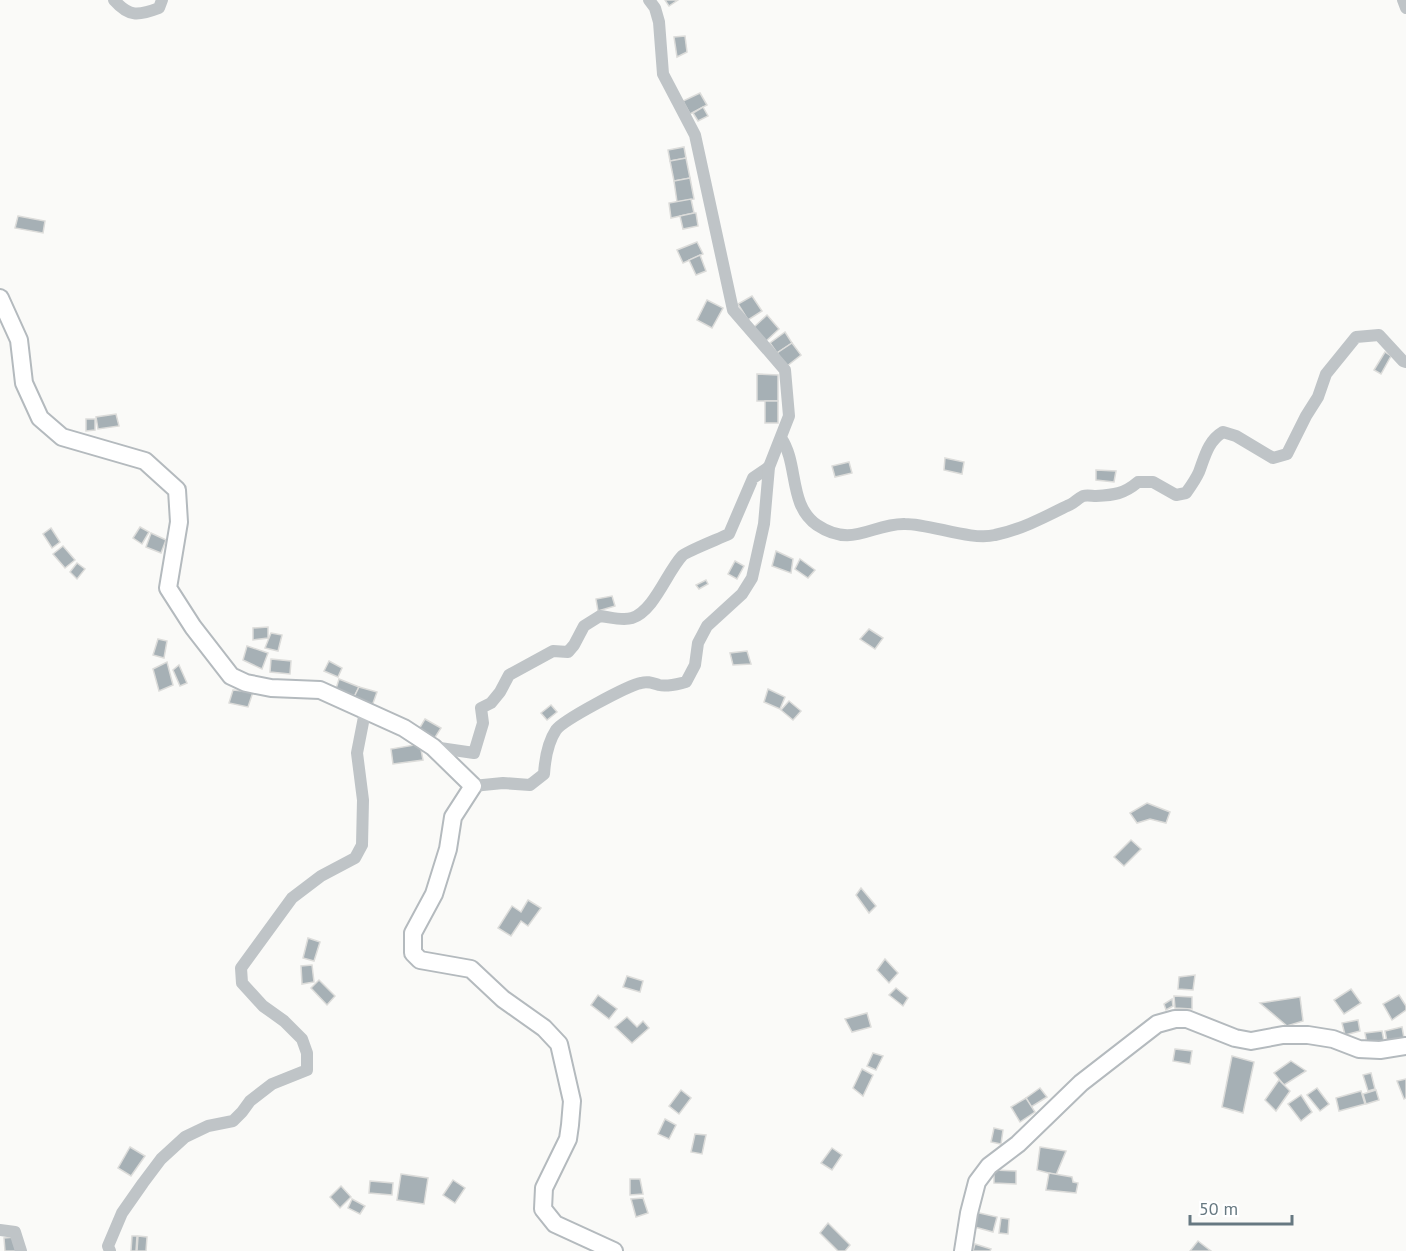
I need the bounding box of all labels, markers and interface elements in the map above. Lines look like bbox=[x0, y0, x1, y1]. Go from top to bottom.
scale bar bbox=[1190, 1188, 1292, 1226]
text: 50 m bbox=[1199, 1197, 1238, 1220]

